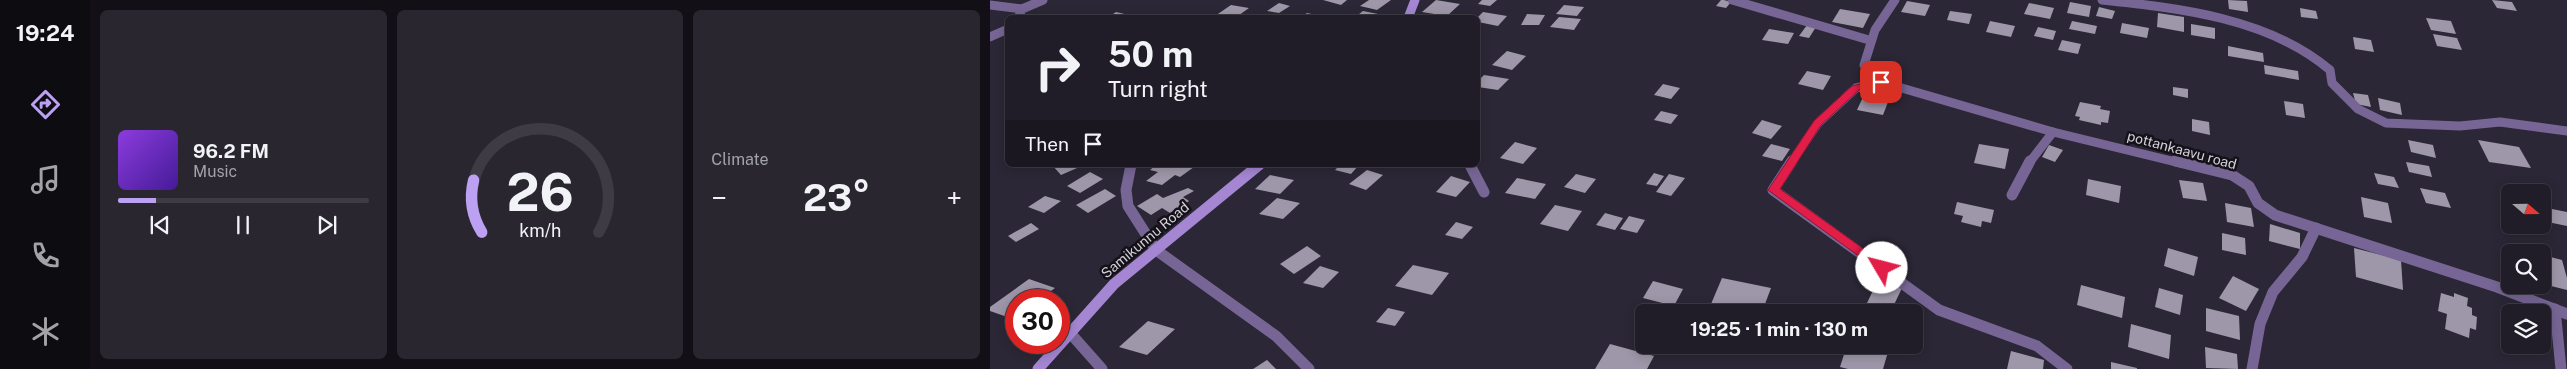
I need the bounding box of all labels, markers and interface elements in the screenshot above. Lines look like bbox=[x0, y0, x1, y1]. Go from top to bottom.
text: 19:24 bbox=[16, 20, 74, 46]
text: 50 m bbox=[1108, 34, 1193, 75]
icon: right bbox=[1025, 35, 1090, 100]
pin bbox=[1860, 61, 1902, 103]
icon: arrive bbox=[1867, 68, 1895, 96]
text: Turn right bbox=[1108, 76, 1208, 102]
icon: directions bbox=[28, 87, 63, 122]
street label: pottankaavu road bbox=[2126, 128, 2238, 172]
icon: arrive bbox=[1079, 130, 1107, 158]
text: Then bbox=[1025, 133, 1069, 155]
text: 96.2 FM bbox=[193, 140, 269, 162]
text: Climate bbox=[711, 150, 769, 169]
icon: music bbox=[28, 162, 63, 197]
text: Music bbox=[193, 162, 237, 181]
text: 26 bbox=[506, 162, 574, 223]
text: 23° bbox=[803, 175, 870, 220]
text: − bbox=[711, 181, 727, 214]
text: + bbox=[946, 181, 962, 214]
north arrow bbox=[2501, 184, 2551, 234]
map controls bbox=[2501, 184, 2551, 354]
street label: Samikunnu Road bbox=[1098, 199, 1192, 281]
icon: previous bbox=[146, 211, 174, 239]
icon: pause bbox=[229, 211, 257, 239]
icon: next bbox=[313, 211, 341, 239]
text: km/h bbox=[519, 220, 561, 241]
icon: phone bbox=[28, 238, 63, 273]
position arrow bbox=[1855, 241, 1907, 293]
button: search bbox=[2501, 244, 2551, 294]
speed limit sign: 30 bbox=[1005, 289, 1070, 354]
button: layers bbox=[2501, 304, 2551, 354]
icon: climate bbox=[28, 314, 63, 349]
text: 19:25 · 1 min · 130 m bbox=[1690, 318, 1868, 340]

